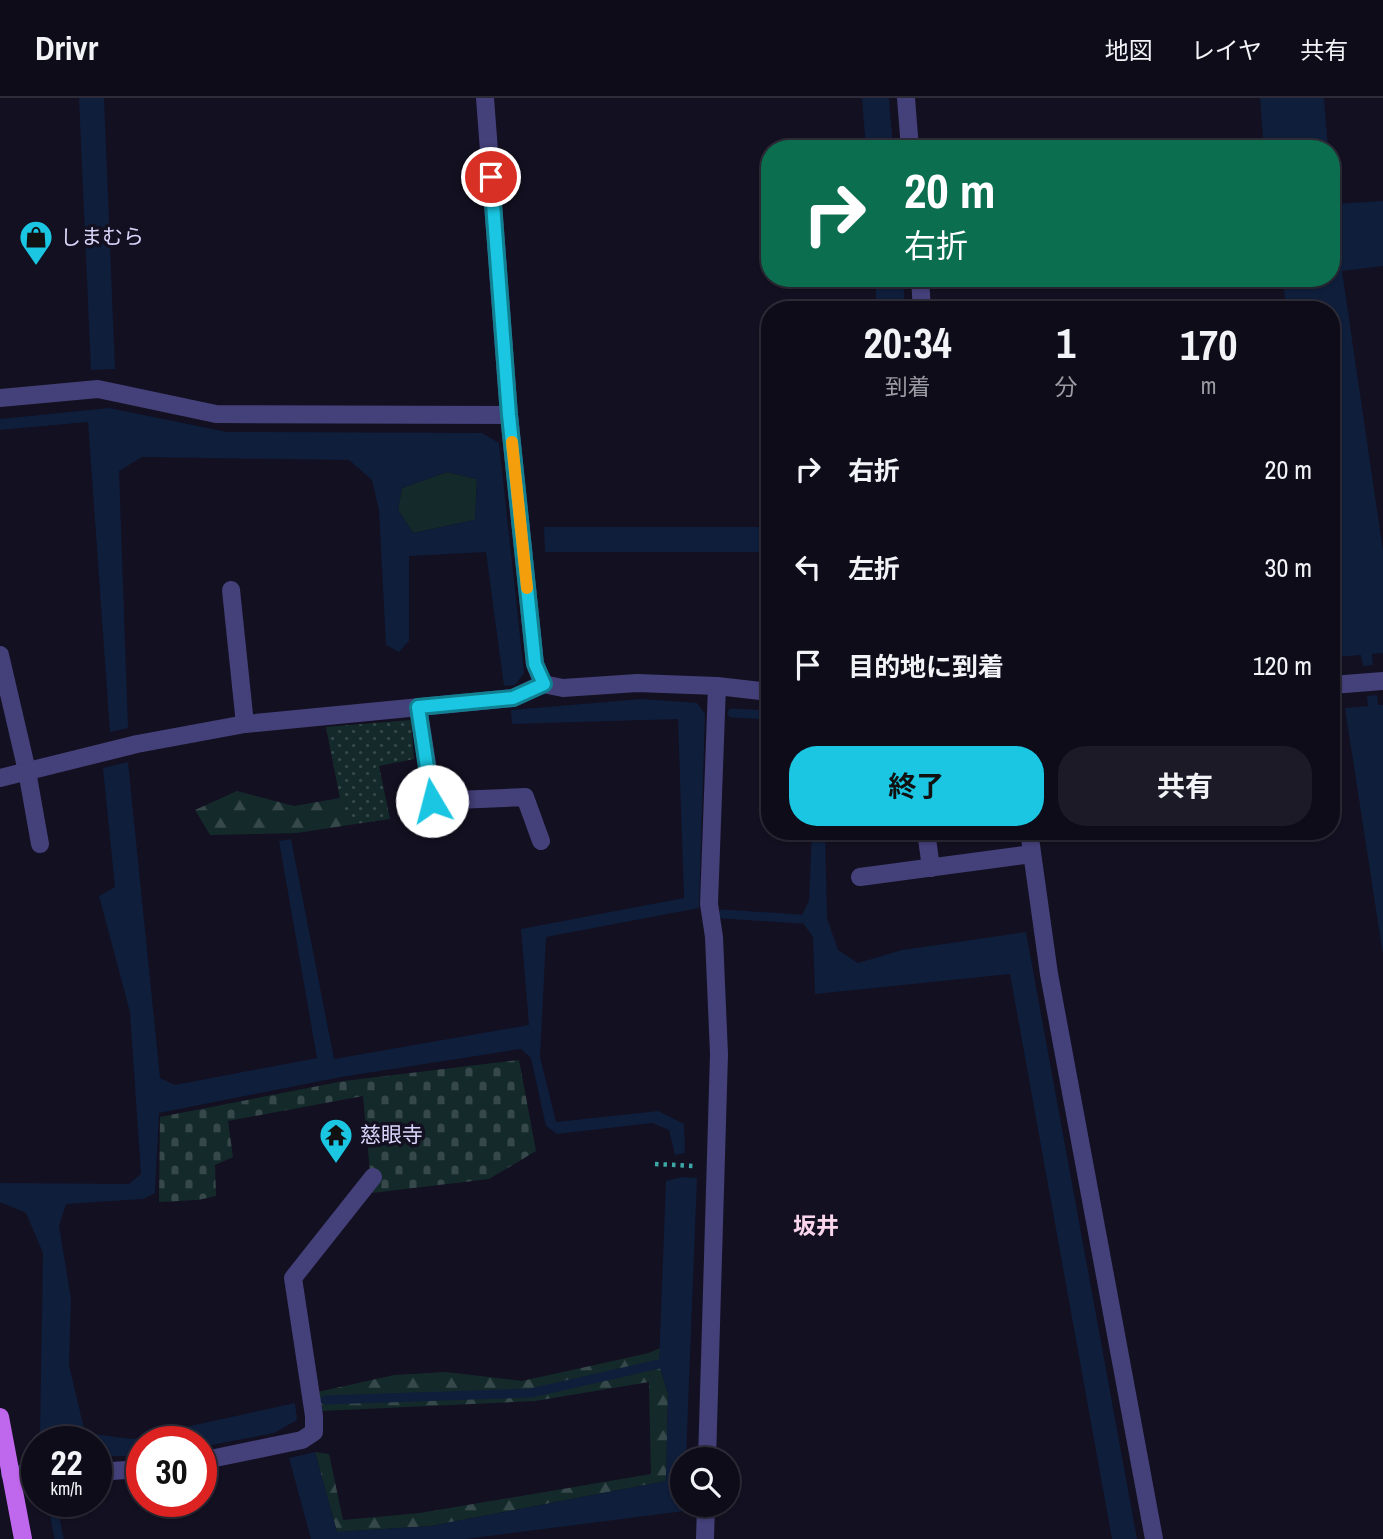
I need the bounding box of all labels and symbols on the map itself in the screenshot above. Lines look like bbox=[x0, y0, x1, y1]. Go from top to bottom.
pin bbox=[461, 147, 521, 207]
shop icon: しまむら bbox=[17, 218, 55, 267]
place label: しまむら bbox=[60, 222, 144, 251]
position arrow bbox=[395, 764, 469, 838]
temple icon: 慈眼寺 bbox=[317, 1116, 355, 1165]
place label: 慈眼寺 bbox=[360, 1120, 423, 1149]
district label: 坂井 bbox=[793, 1210, 839, 1241]
speed limit sign: 30 bbox=[126, 1426, 217, 1517]

